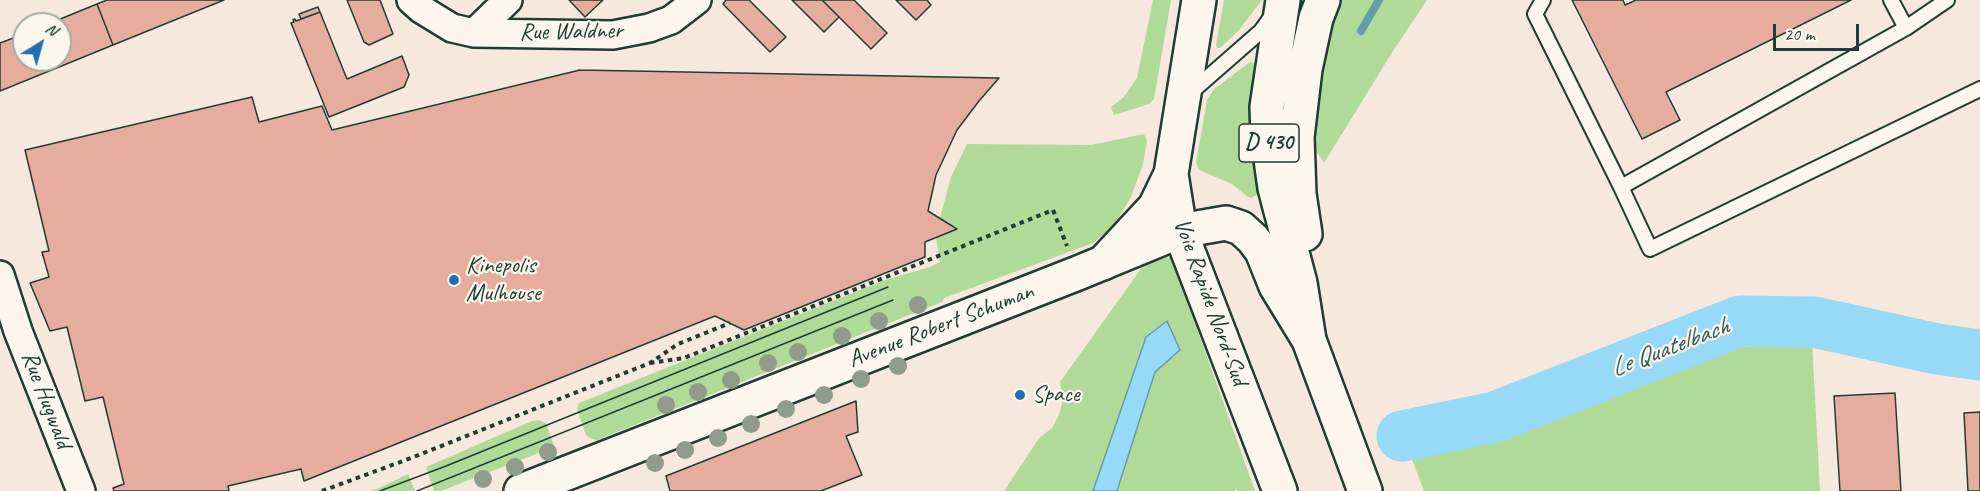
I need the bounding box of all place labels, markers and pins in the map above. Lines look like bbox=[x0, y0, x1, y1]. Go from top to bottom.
place label: Kinepolis Mulhouse bbox=[466, 252, 540, 308]
marker: Kinepolis Mulhouse bbox=[447, 273, 461, 287]
place label: Space bbox=[1032, 381, 1079, 409]
marker: Space bbox=[1013, 388, 1027, 402]

